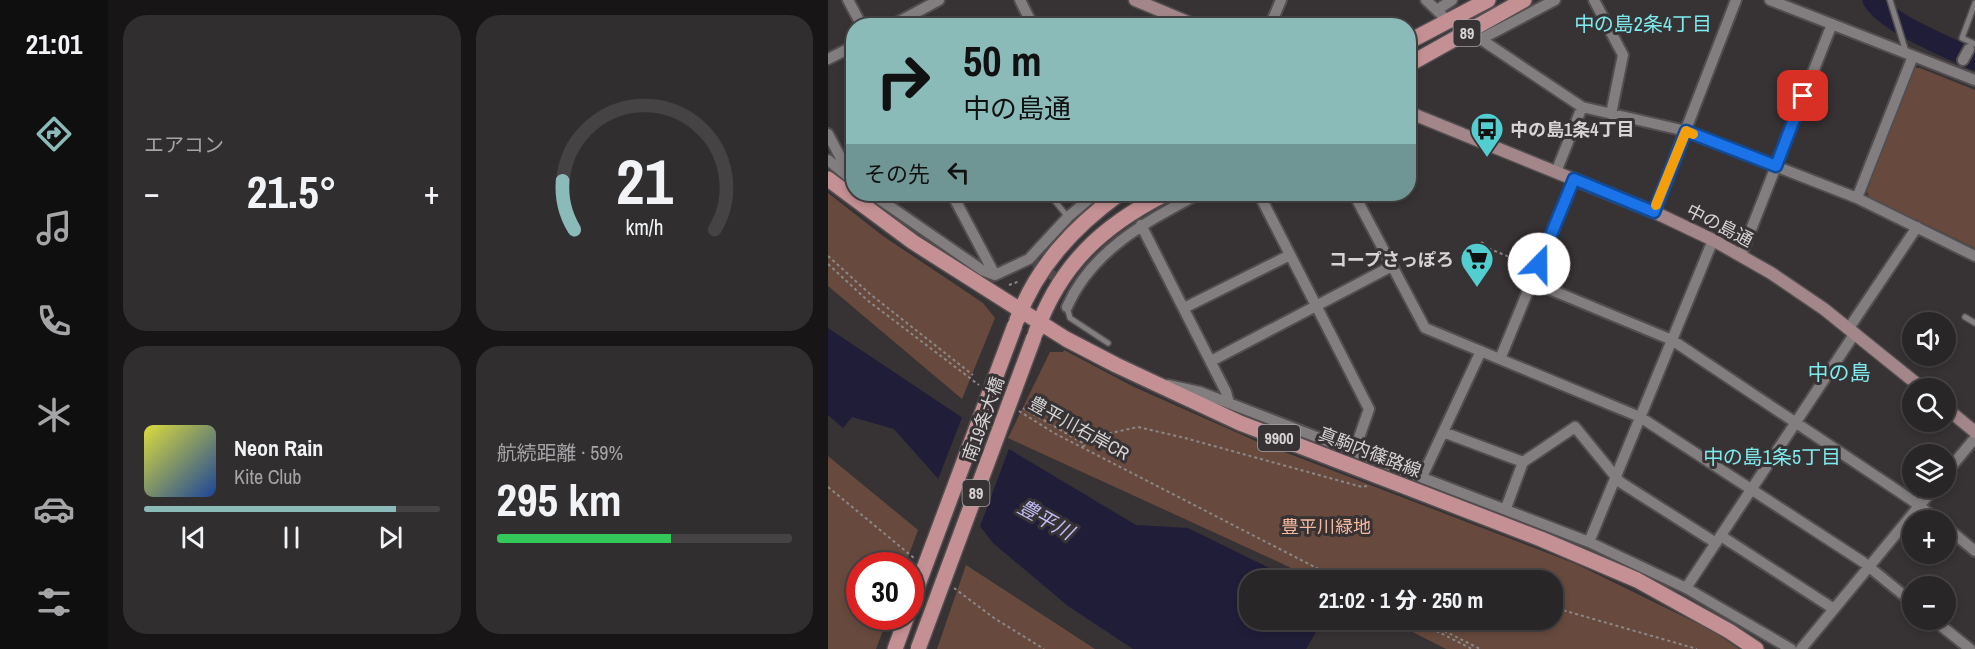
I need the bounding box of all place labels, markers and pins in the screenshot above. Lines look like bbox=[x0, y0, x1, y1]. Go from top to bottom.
pin bbox=[1777, 70, 1828, 121]
bus stop icon: 中の島1条4丁目 bbox=[1469, 111, 1505, 158]
place label: 中の島1条4丁目 bbox=[1510, 117, 1634, 142]
supermarket icon: コープさっぽろ bbox=[1459, 241, 1495, 288]
place label: コープさっぽろ bbox=[1329, 247, 1454, 272]

